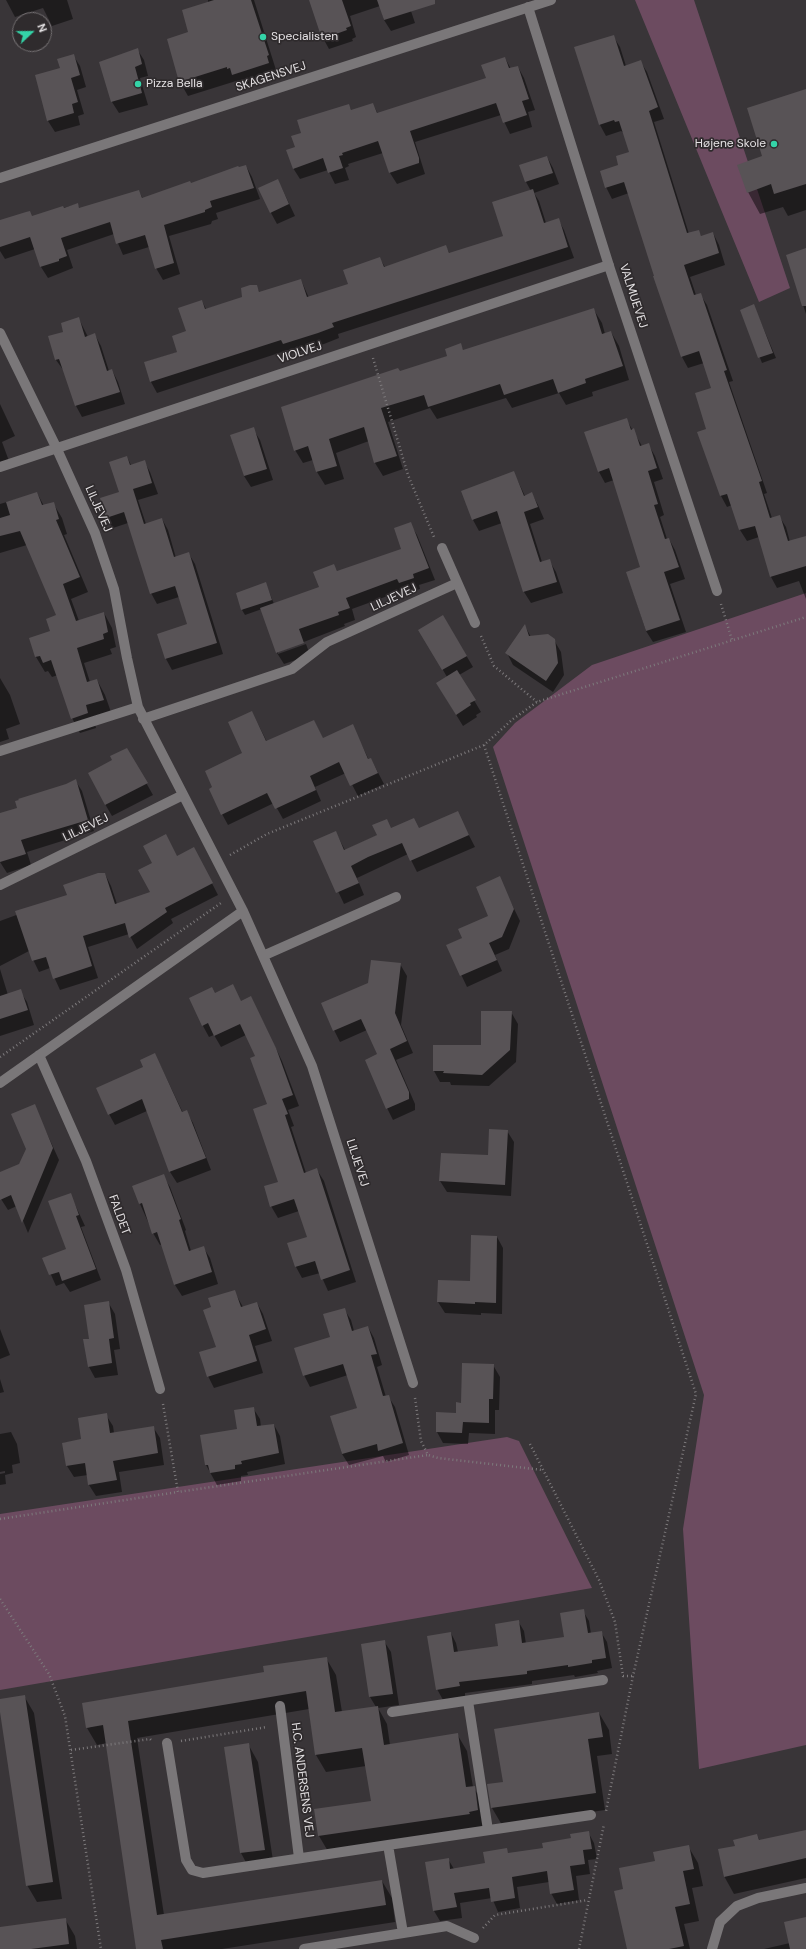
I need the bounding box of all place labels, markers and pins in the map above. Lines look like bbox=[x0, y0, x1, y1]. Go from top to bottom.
place label: Specialisten bbox=[271, 30, 338, 44]
marker: Specialisten bbox=[258, 32, 268, 42]
place label: Pizza Bella bbox=[146, 77, 202, 91]
marker: Pizza Bella bbox=[133, 79, 143, 89]
place label: Højene Skole bbox=[695, 137, 766, 151]
marker: Højene Skole bbox=[769, 139, 779, 149]

